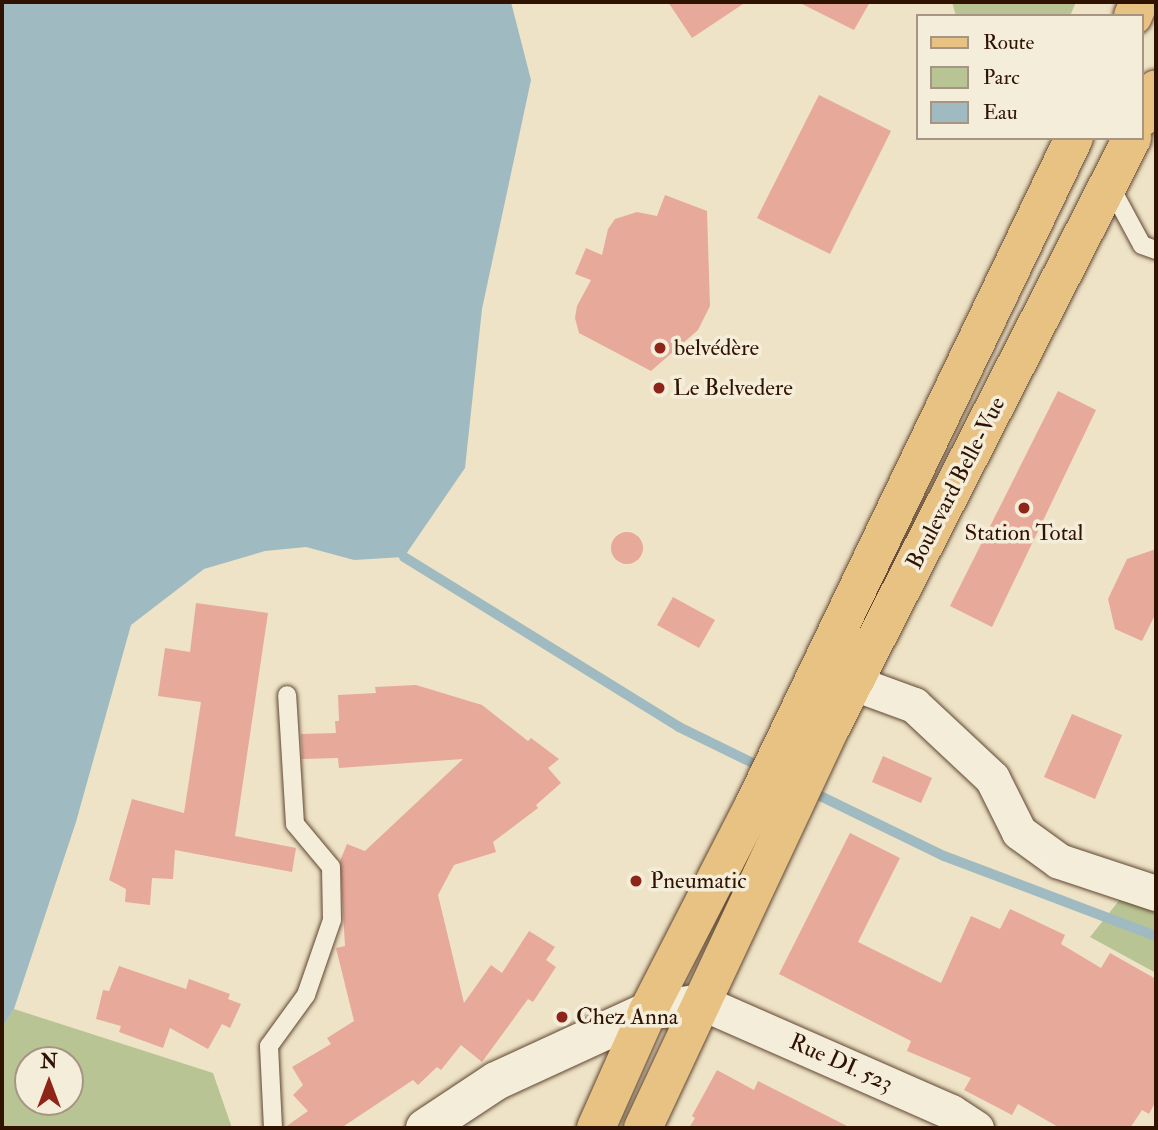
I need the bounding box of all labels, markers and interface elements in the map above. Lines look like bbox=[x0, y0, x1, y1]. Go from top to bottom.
legend bbox=[916, 14, 1144, 140]
text: Route bbox=[983, 29, 1034, 56]
text: Parc bbox=[983, 64, 1020, 91]
text: Eau bbox=[983, 99, 1018, 126]
place label: belvédère bbox=[674, 334, 759, 362]
marker: belvédère bbox=[652, 340, 668, 356]
place label: Le Belvedere bbox=[673, 374, 793, 402]
marker: Le Belvedere bbox=[651, 380, 667, 396]
street label: Boulevard Belle-Vue bbox=[901, 392, 1011, 574]
marker: Station Total bbox=[1016, 500, 1032, 516]
place label: Station Total bbox=[965, 519, 1083, 547]
place label: Pneumatic bbox=[650, 867, 747, 895]
marker: Pneumatic bbox=[628, 873, 644, 889]
place label: Chez Anna bbox=[576, 1003, 678, 1031]
marker: Chez Anna bbox=[554, 1009, 570, 1025]
street label: Rue DI. 523 bbox=[785, 1028, 897, 1098]
north arrow bbox=[14, 1046, 84, 1116]
text: N bbox=[40, 1050, 58, 1074]

